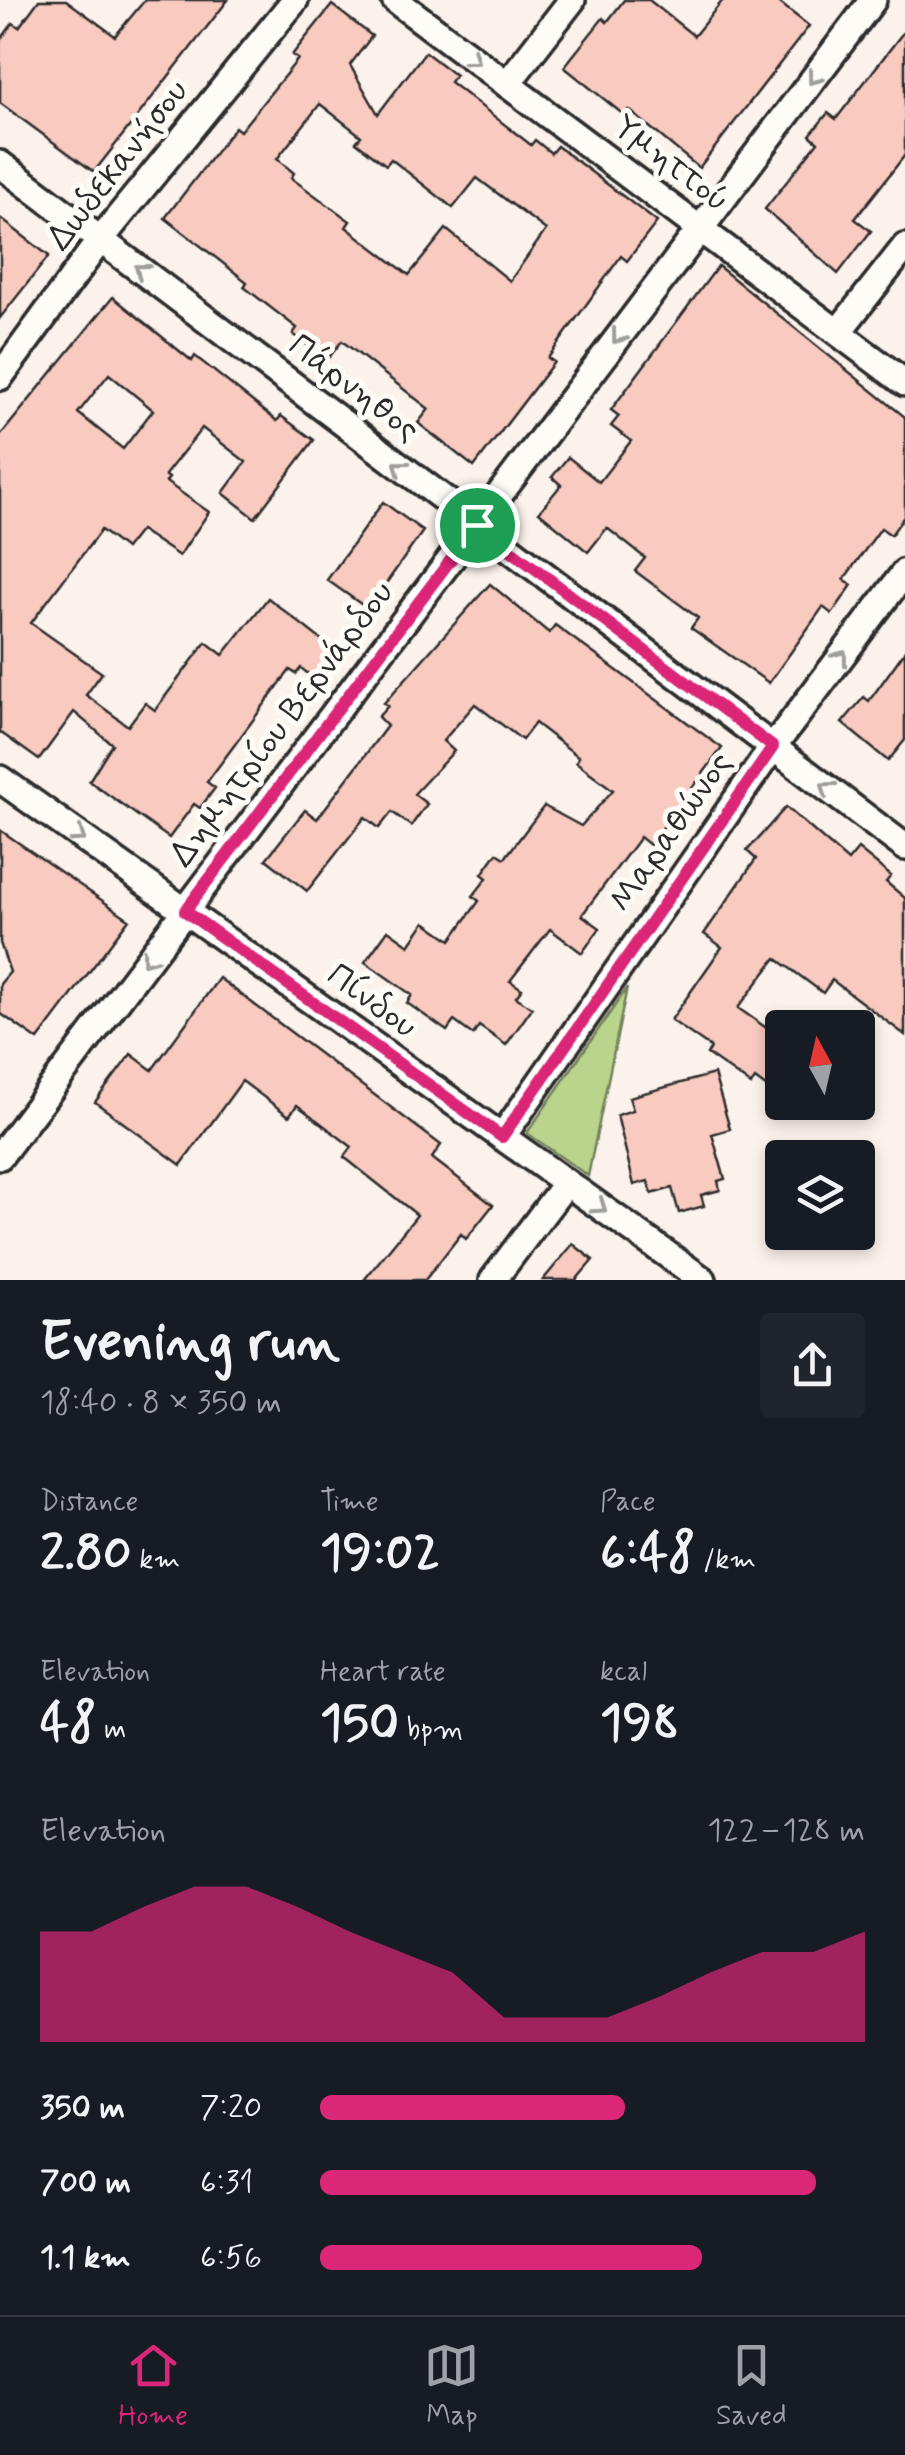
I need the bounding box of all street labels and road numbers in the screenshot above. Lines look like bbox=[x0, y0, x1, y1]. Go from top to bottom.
street label: Δωδεκανήσου bbox=[37, 70, 199, 260]
street label: Υμηττού bbox=[603, 105, 739, 223]
street label: Πάρνηθος bbox=[279, 323, 429, 453]
street label: Δημητρίου Βερνάρδου bbox=[159, 572, 405, 876]
street label: Μαραθώνος bbox=[599, 742, 743, 922]
street label: Πίνδου bbox=[318, 953, 426, 1049]

